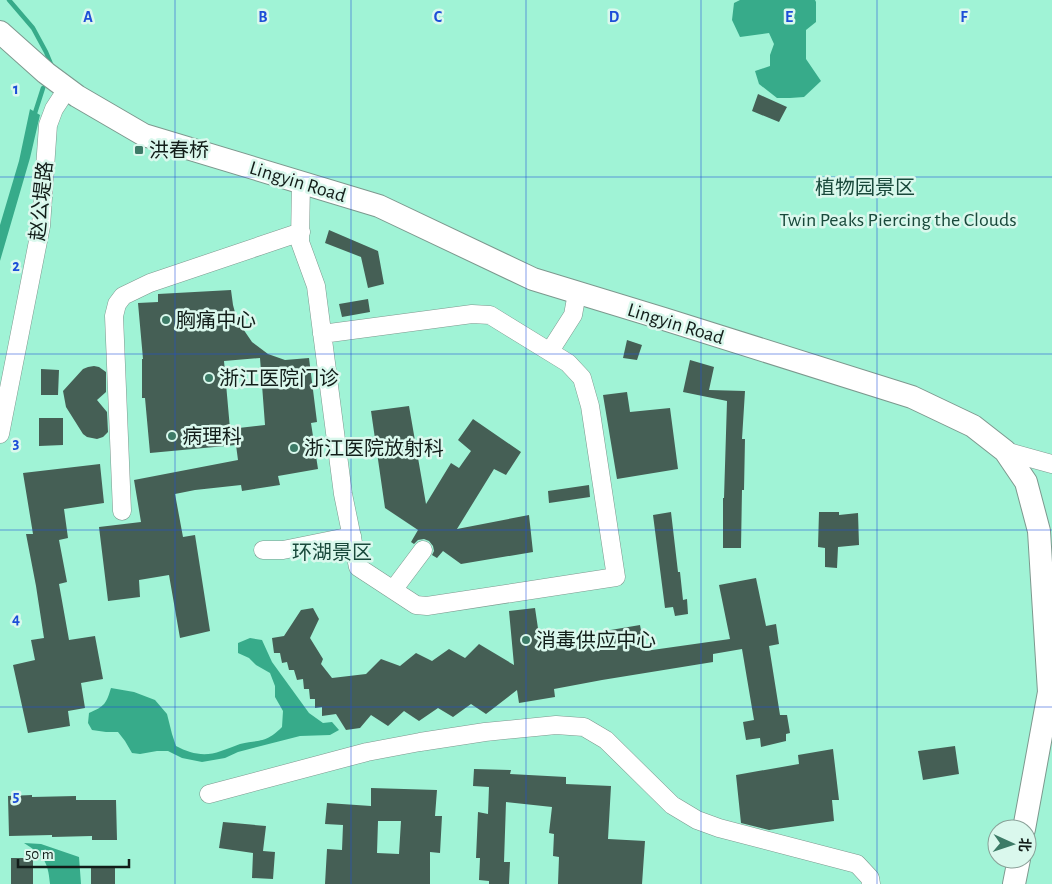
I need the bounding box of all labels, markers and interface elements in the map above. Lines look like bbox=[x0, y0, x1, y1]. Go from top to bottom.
text: A bbox=[83, 9, 93, 25]
text: B bbox=[258, 9, 268, 25]
text: C bbox=[434, 9, 443, 25]
text: D bbox=[609, 9, 620, 25]
text: E bbox=[785, 9, 793, 25]
text: F bbox=[960, 9, 968, 25]
text: 1 bbox=[13, 81, 19, 97]
place label: 洪春桥 bbox=[149, 140, 209, 161]
marker: 洪春桥 bbox=[133, 144, 145, 156]
street label: Lingyin Road bbox=[247, 158, 348, 206]
street label: 赵公堤路 bbox=[27, 160, 56, 242]
park label: 植物园景区 bbox=[815, 177, 915, 198]
park label: Twin Peaks Piercing the Clouds bbox=[779, 210, 1017, 230]
text: 2 bbox=[12, 258, 20, 274]
street label: Lingyin Road bbox=[625, 300, 726, 348]
place label: 胸痛中心 bbox=[176, 310, 256, 331]
marker: 胸痛中心 bbox=[160, 314, 172, 326]
place label: 浙江医院门诊 bbox=[219, 368, 339, 389]
marker: 浙江医院门诊 bbox=[203, 372, 215, 384]
place label: 病理科 bbox=[182, 426, 242, 447]
marker: 病理科 bbox=[166, 430, 178, 442]
text: 3 bbox=[13, 435, 20, 451]
place label: 浙江医院放射科 bbox=[304, 438, 444, 459]
marker: 浙江医院放射科 bbox=[288, 442, 300, 454]
park label: 环湖景区 bbox=[292, 542, 372, 563]
text: 4 bbox=[12, 611, 20, 627]
place label: 消毒供应中心 bbox=[536, 630, 656, 651]
marker: 消毒供应中心 bbox=[520, 634, 532, 646]
text: 5 bbox=[13, 788, 20, 804]
north arrow bbox=[987, 819, 1037, 869]
scale bar bbox=[18, 836, 129, 868]
text: 北 bbox=[1017, 837, 1032, 852]
text: 50 m bbox=[25, 847, 54, 862]

